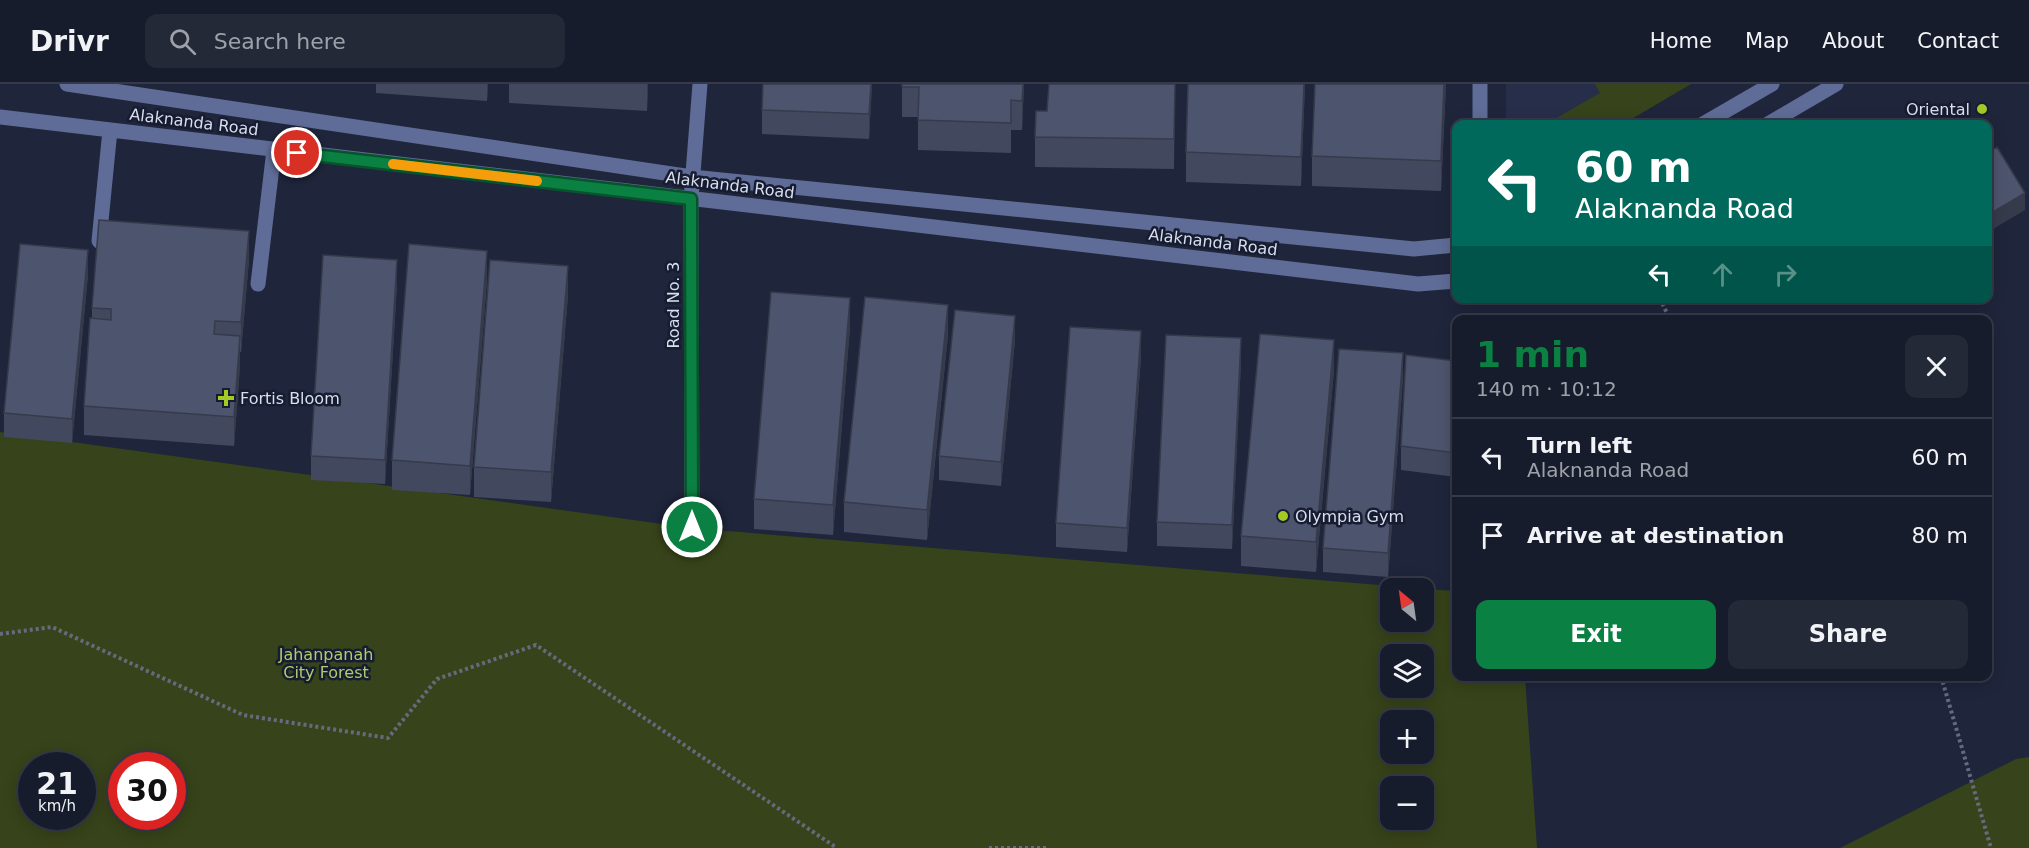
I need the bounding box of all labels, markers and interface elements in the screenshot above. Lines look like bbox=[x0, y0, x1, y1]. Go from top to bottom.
search box bbox=[145, 14, 565, 68]
text: Drivr bbox=[30, 25, 109, 58]
icon: search bbox=[166, 25, 199, 58]
text: Search here bbox=[214, 29, 346, 54]
text: Home bbox=[1650, 29, 1712, 53]
text: Map bbox=[1745, 29, 1789, 53]
text: About bbox=[1822, 29, 1884, 53]
text: Contact bbox=[1917, 29, 1999, 53]
place label: Oriental bbox=[1906, 100, 1970, 119]
marker: Oriental bbox=[1975, 102, 1989, 116]
street label: Alaknanda Road bbox=[128, 105, 260, 139]
pin bbox=[271, 127, 322, 178]
icon: arrive bbox=[280, 136, 313, 169]
text: 60 m bbox=[1575, 143, 1692, 192]
icon: left bbox=[1476, 144, 1554, 222]
street label: Alaknanda Road bbox=[664, 168, 796, 202]
text: Alaknanda Road bbox=[1575, 193, 1794, 224]
street label: Alaknanda Road bbox=[1147, 225, 1279, 259]
icon: left bbox=[1643, 258, 1676, 291]
icon: ahead bbox=[1706, 258, 1739, 291]
icon: right bbox=[1769, 258, 1802, 291]
street label: Road No. 3 bbox=[664, 261, 683, 349]
text: 1 min bbox=[1476, 334, 1589, 375]
button: close bbox=[1905, 335, 1968, 398]
text: 140 m · 10:12 bbox=[1476, 377, 1617, 401]
marker: Fortis Bloom bbox=[217, 389, 235, 407]
place label: Fortis Bloom bbox=[240, 389, 340, 408]
text: Turn left bbox=[1527, 433, 1632, 458]
icon: left bbox=[1476, 441, 1509, 474]
text: 60 m bbox=[1912, 445, 1968, 470]
text: Alaknanda Road bbox=[1527, 458, 1689, 482]
position arrow bbox=[660, 495, 724, 559]
place label: Olympia Gym bbox=[1295, 507, 1404, 526]
marker: Olympia Gym bbox=[1276, 509, 1290, 523]
icon: arrive bbox=[1476, 519, 1509, 552]
text: Arrive at destination bbox=[1527, 523, 1784, 548]
text: 80 m bbox=[1912, 523, 1968, 548]
north arrow bbox=[1380, 578, 1434, 632]
map controls bbox=[1380, 578, 1434, 830]
button: Exit bbox=[1476, 600, 1716, 669]
button: Share bbox=[1728, 600, 1968, 669]
button: layers bbox=[1380, 644, 1434, 698]
park label: Jahanpanah City Forest bbox=[278, 645, 373, 682]
button: + bbox=[1380, 710, 1434, 764]
speed limit sign: 30 bbox=[108, 752, 186, 830]
text: 21 bbox=[36, 766, 78, 801]
button: − bbox=[1380, 776, 1434, 830]
text: km/h bbox=[38, 797, 76, 815]

